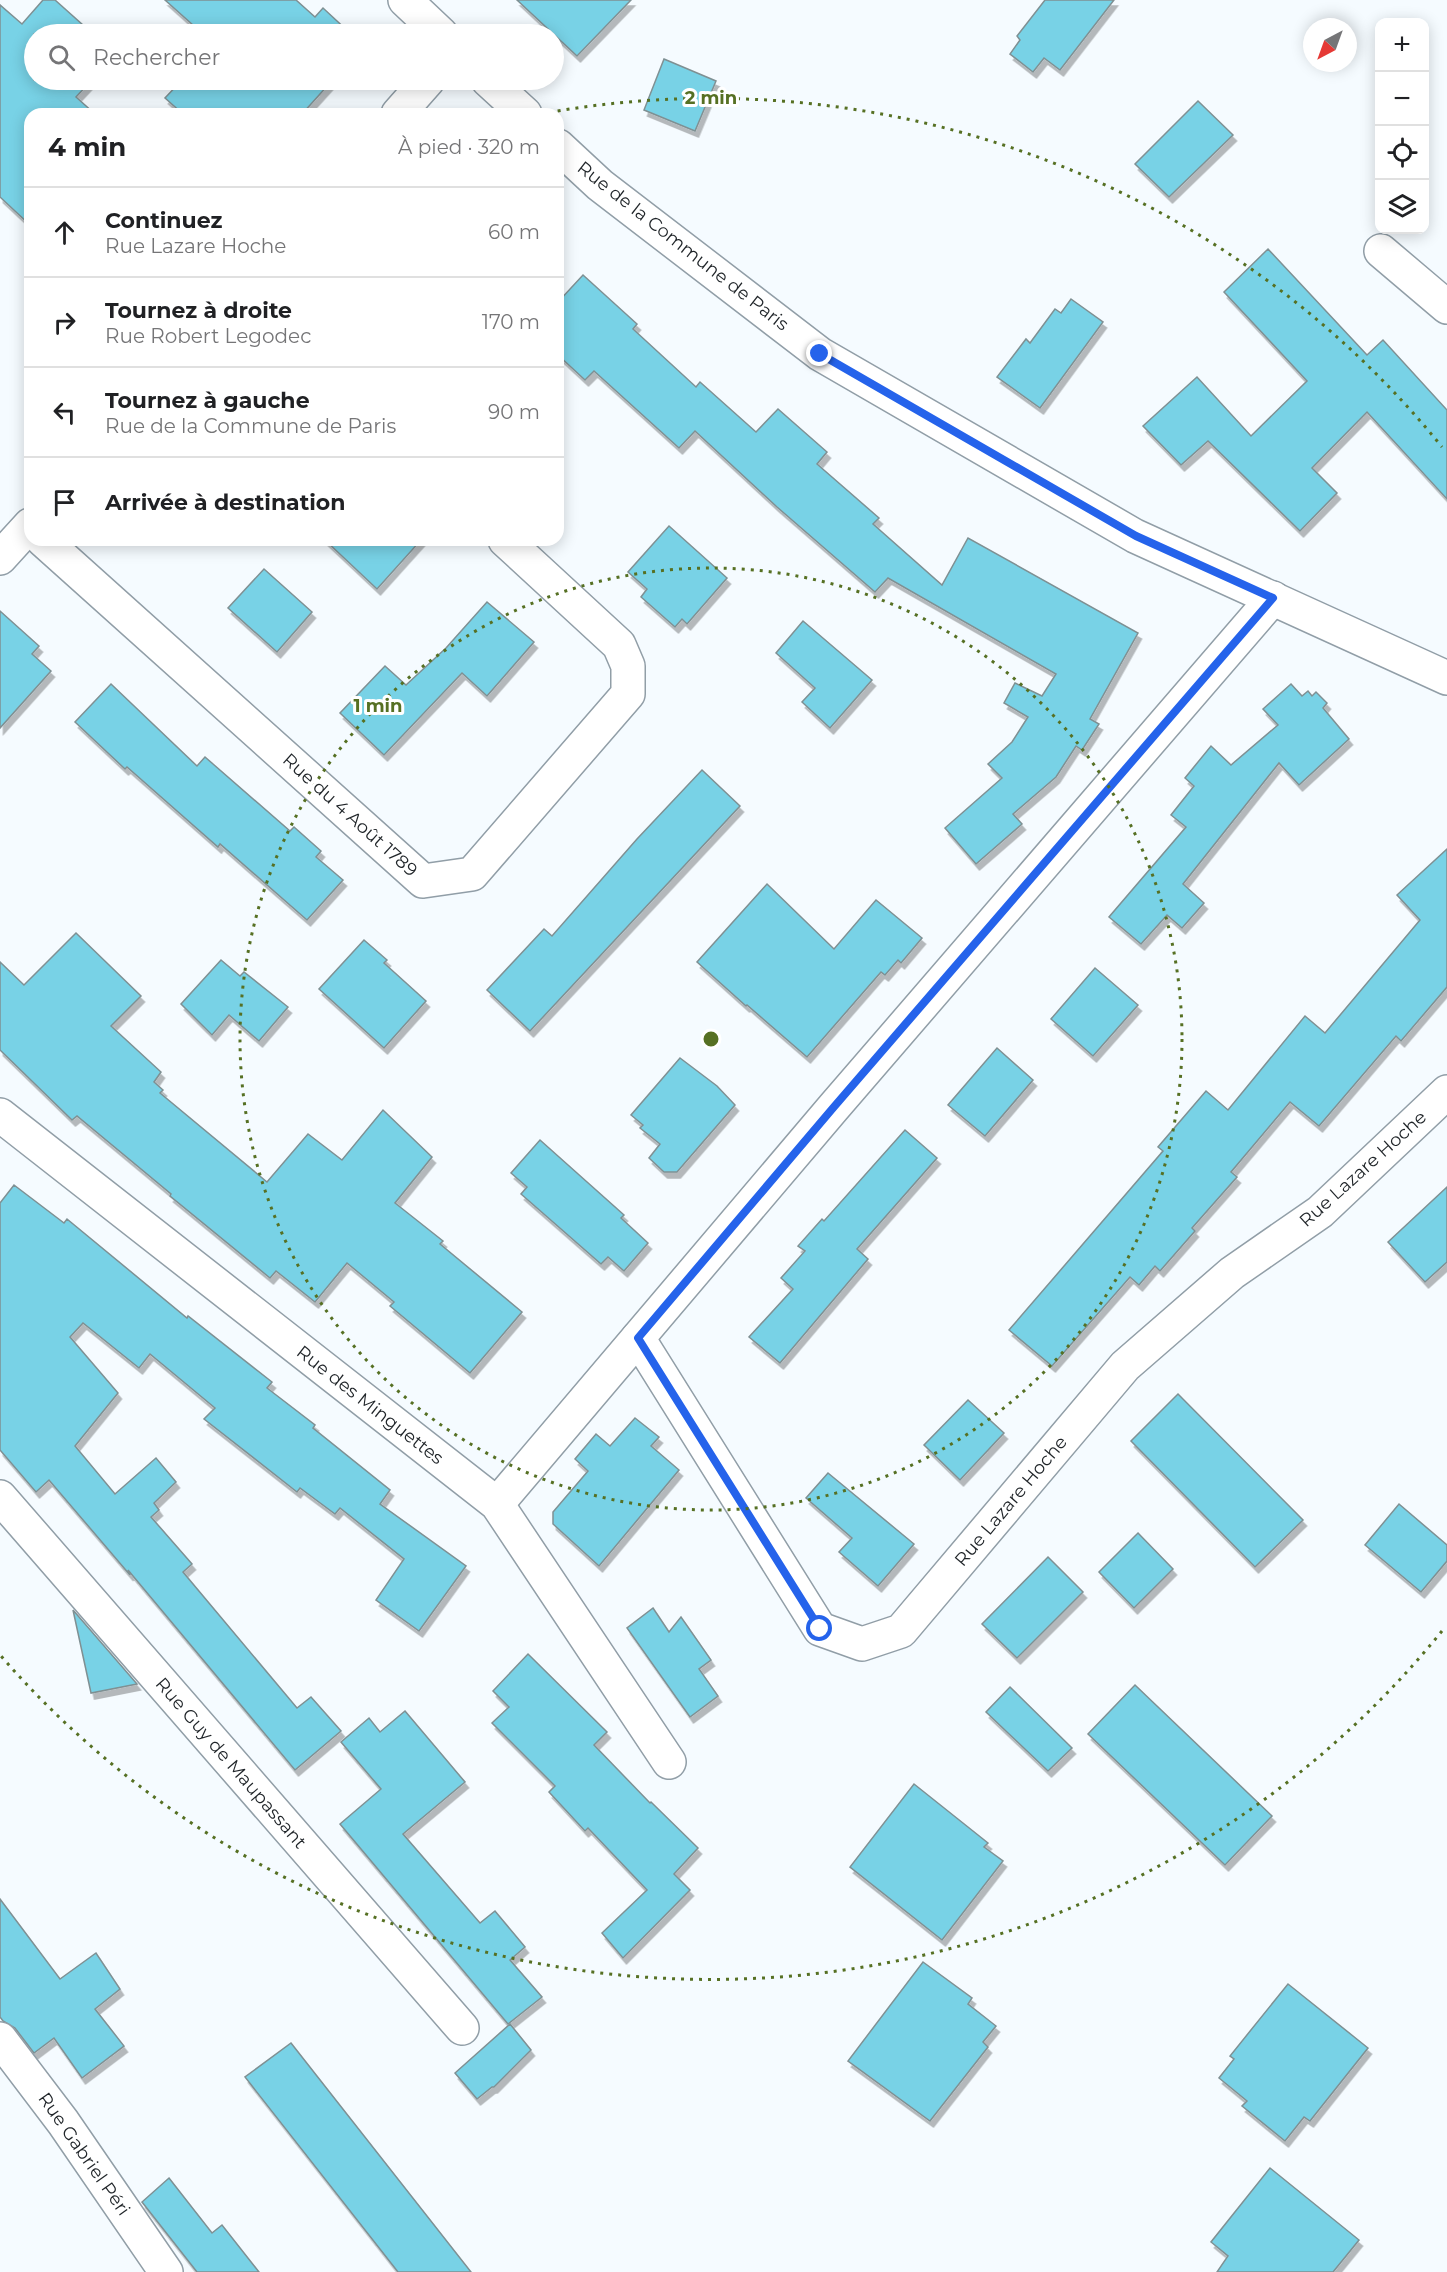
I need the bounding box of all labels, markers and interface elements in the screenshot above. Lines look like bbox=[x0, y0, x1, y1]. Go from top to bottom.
north arrow bbox=[1303, 18, 1357, 72]
map controls bbox=[1375, 18, 1429, 234]
button: + bbox=[1375, 18, 1429, 72]
search box bbox=[24, 24, 564, 90]
icon: search bbox=[45, 41, 78, 74]
text: Rechercher bbox=[93, 44, 220, 71]
button: − bbox=[1375, 72, 1429, 126]
text: 2 min bbox=[685, 87, 737, 109]
button: locate bbox=[1375, 126, 1429, 180]
text: 4 min bbox=[48, 131, 126, 163]
text: À pied · 320 m bbox=[398, 135, 540, 159]
street label: Rue de la Commune de Paris bbox=[573, 157, 793, 335]
button: layers bbox=[1375, 180, 1429, 234]
text: Continuez bbox=[105, 207, 222, 234]
icon: ahead bbox=[48, 216, 81, 249]
text: 60 m bbox=[488, 220, 540, 244]
text: Rue Lazare Hoche bbox=[105, 234, 286, 258]
text: Tournez à droite bbox=[105, 297, 292, 324]
icon: right bbox=[48, 306, 81, 339]
text: 170 m bbox=[482, 310, 540, 334]
text: Rue Robert Legodec bbox=[105, 324, 311, 348]
route end bbox=[806, 340, 832, 366]
text: Tournez à gauche bbox=[105, 387, 310, 414]
icon: left bbox=[48, 396, 81, 429]
text: 90 m bbox=[488, 400, 540, 424]
text: Rue de la Commune de Paris bbox=[105, 414, 396, 438]
icon: arrive bbox=[48, 486, 81, 519]
text: Arrivée à destination bbox=[105, 489, 345, 516]
text: 1 min bbox=[354, 695, 402, 717]
street label: Rue du 4 Août 1789 bbox=[278, 749, 422, 881]
centre of rings bbox=[701, 1029, 721, 1049]
street label: Rue Lazare Hoche bbox=[1295, 1106, 1431, 1232]
street label: Rue des Minguettes bbox=[292, 1341, 448, 1469]
street label: Rue Lazare Hoche bbox=[950, 1431, 1072, 1571]
route start bbox=[806, 1615, 832, 1641]
street label: Rue Guy de Maupassant bbox=[151, 1673, 311, 1853]
street label: Rue Gabriel Péri bbox=[33, 2088, 135, 2220]

